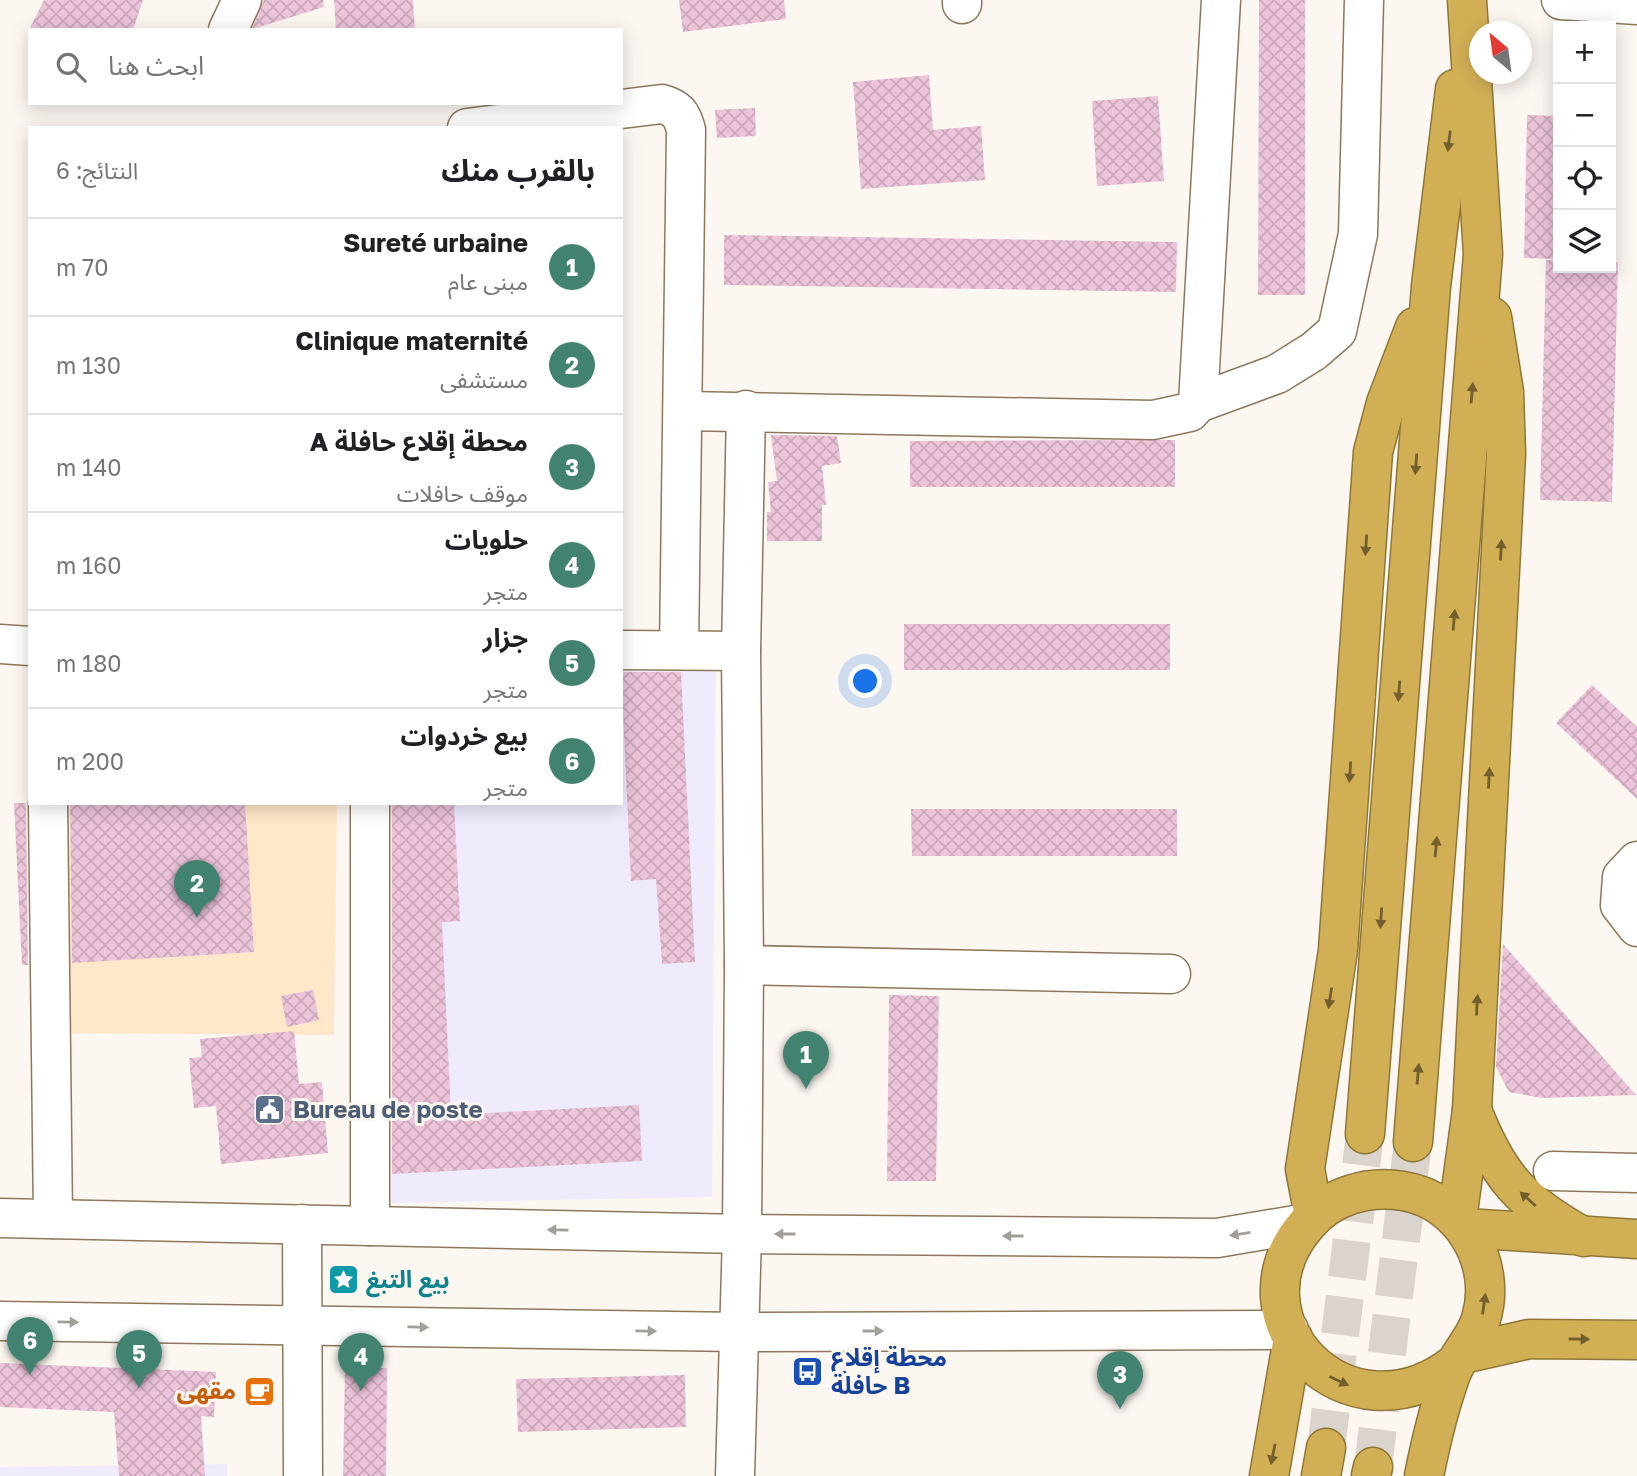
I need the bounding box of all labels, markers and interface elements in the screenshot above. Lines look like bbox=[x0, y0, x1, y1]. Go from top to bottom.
north arrow bbox=[1469, 21, 1532, 84]
map controls bbox=[1553, 21, 1616, 273]
button: + bbox=[1553, 21, 1616, 84]
search box bbox=[28, 28, 623, 105]
icon: search bbox=[52, 48, 90, 86]
text: ابحث هنا bbox=[108, 50, 204, 81]
button: − bbox=[1553, 84, 1616, 147]
one-way arrow bbox=[1443, 130, 1454, 152]
button: locate bbox=[1553, 147, 1616, 210]
text: بالقرب منك bbox=[441, 152, 595, 188]
text: النتائج: 6 bbox=[56, 156, 138, 184]
button: layers bbox=[1553, 210, 1616, 273]
text: Sureté urbaine bbox=[343, 227, 528, 258]
text: 70 m bbox=[56, 253, 109, 281]
text: 1 bbox=[566, 253, 578, 281]
text: مبنى عام bbox=[448, 267, 528, 295]
text: Clinique maternité bbox=[295, 325, 528, 356]
text: 130 m bbox=[56, 351, 121, 379]
text: 2 bbox=[565, 351, 579, 379]
text: مستشفى bbox=[440, 365, 528, 393]
one-way arrow bbox=[1467, 382, 1478, 404]
text: محطة إقلاع حافلة A bbox=[310, 426, 528, 457]
text: 140 m bbox=[56, 453, 122, 481]
text: 3 bbox=[565, 453, 579, 481]
one-way arrow bbox=[1410, 454, 1421, 476]
text: موقف حافلات bbox=[397, 479, 528, 507]
text: حلويات bbox=[445, 524, 528, 555]
one-way arrow bbox=[1360, 534, 1371, 556]
one-way arrow bbox=[1496, 539, 1507, 561]
text: 160 m bbox=[56, 551, 121, 579]
text: 4 bbox=[565, 551, 579, 579]
text: متجر bbox=[484, 577, 528, 605]
one-way arrow bbox=[1449, 609, 1460, 631]
text: جزار bbox=[483, 622, 528, 653]
text: 180 m bbox=[56, 649, 122, 677]
text: 5 bbox=[565, 649, 579, 677]
your location bbox=[848, 664, 882, 698]
text: متجر bbox=[484, 675, 528, 703]
one-way arrow bbox=[1393, 681, 1404, 703]
text: بيع خردوات bbox=[400, 720, 528, 751]
text: 200 m bbox=[56, 747, 124, 775]
text: 6 bbox=[565, 747, 579, 775]
one-way arrow bbox=[1344, 761, 1355, 783]
one-way arrow bbox=[1484, 766, 1495, 788]
text: متجر bbox=[484, 773, 528, 801]
one-way arrow bbox=[1431, 836, 1442, 858]
pin: 2 bbox=[174, 860, 220, 918]
one-way arrow bbox=[1376, 907, 1387, 929]
one-way arrow bbox=[1324, 988, 1335, 1010]
one-way arrow bbox=[1472, 994, 1483, 1016]
pin: 1 bbox=[783, 1031, 829, 1089]
one-way arrow bbox=[1413, 1062, 1424, 1084]
public building icon: Bureau de poste bbox=[253, 1093, 287, 1127]
place label: Bureau de poste bbox=[293, 1094, 483, 1123]
one-way arrow bbox=[1519, 1192, 1536, 1208]
one-way arrow bbox=[547, 1224, 569, 1236]
one-way arrow bbox=[774, 1228, 796, 1240]
one-way arrow bbox=[1229, 1229, 1251, 1240]
one-way arrow bbox=[1002, 1230, 1024, 1242]
place icon: بيع التبغ bbox=[326, 1263, 360, 1297]
place label: بيع التبغ bbox=[366, 1264, 450, 1298]
one-way arrow bbox=[1478, 1293, 1489, 1315]
one-way arrow bbox=[57, 1316, 79, 1328]
pin: 6 bbox=[7, 1317, 53, 1375]
one-way arrow bbox=[407, 1321, 429, 1333]
one-way arrow bbox=[635, 1325, 657, 1336]
one-way arrow bbox=[862, 1326, 884, 1337]
pin: 5 bbox=[116, 1330, 162, 1388]
pin: 4 bbox=[338, 1333, 384, 1391]
one-way arrow bbox=[1568, 1334, 1590, 1345]
place label: محطة إقلاع حافلة B bbox=[831, 1342, 947, 1399]
pin: 3 bbox=[1097, 1351, 1143, 1409]
bus stop icon: محطة إقلاع حافلة B bbox=[791, 1355, 825, 1389]
cafe icon: مقهى bbox=[242, 1374, 276, 1408]
place label: مقهى bbox=[176, 1375, 236, 1405]
one-way arrow bbox=[1329, 1376, 1349, 1387]
one-way arrow bbox=[1268, 1443, 1279, 1465]

